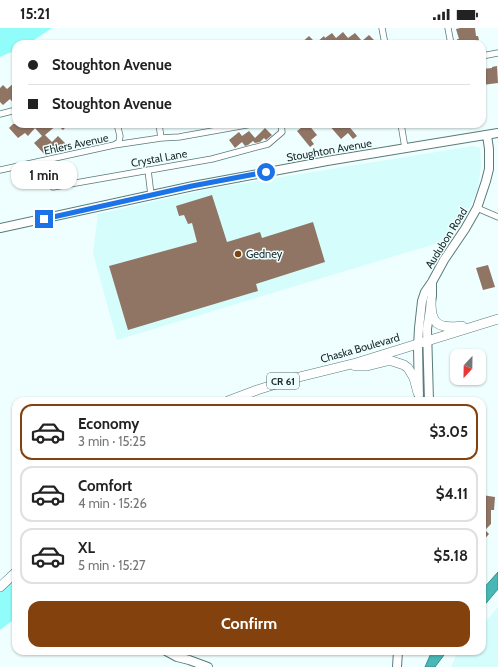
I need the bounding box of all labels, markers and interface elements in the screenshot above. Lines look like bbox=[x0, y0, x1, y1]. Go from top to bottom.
text: 15:21 bbox=[20, 5, 50, 23]
text: Stoughton Avenue bbox=[52, 56, 172, 74]
text: Stoughton Avenue bbox=[52, 95, 172, 113]
street label: Ehlers Avenue bbox=[42, 130, 110, 158]
street label: Stoughton Avenue bbox=[285, 136, 373, 164]
street label: Crystal Lane bbox=[130, 146, 189, 170]
callout: 1 min bbox=[11, 161, 77, 189]
route start bbox=[257, 163, 275, 181]
text: 1 min bbox=[29, 167, 59, 183]
street label: Audubon Road bbox=[422, 205, 470, 271]
route end bbox=[35, 210, 53, 228]
place label: Gedney bbox=[246, 247, 283, 261]
marker: Gedney bbox=[233, 249, 243, 259]
street label: Chaska Boulevard bbox=[319, 330, 401, 366]
north arrow bbox=[450, 349, 486, 385]
map controls bbox=[450, 349, 486, 385]
road number: CR 61 bbox=[267, 373, 299, 389]
icon: car bbox=[30, 414, 66, 450]
text: Economy bbox=[78, 415, 139, 433]
text: $3.05 bbox=[429, 423, 468, 441]
text: 3 min · 15:25 bbox=[78, 433, 146, 449]
icon: car bbox=[30, 476, 66, 512]
text: Comfort bbox=[78, 477, 132, 495]
text: $4.11 bbox=[436, 485, 468, 503]
text: 4 min · 15:26 bbox=[78, 495, 147, 511]
icon: car bbox=[30, 538, 66, 574]
text: XL bbox=[78, 539, 95, 557]
text: $5.18 bbox=[434, 547, 468, 565]
text: 5 min · 15:27 bbox=[78, 557, 146, 573]
button: Confirm bbox=[28, 601, 470, 647]

